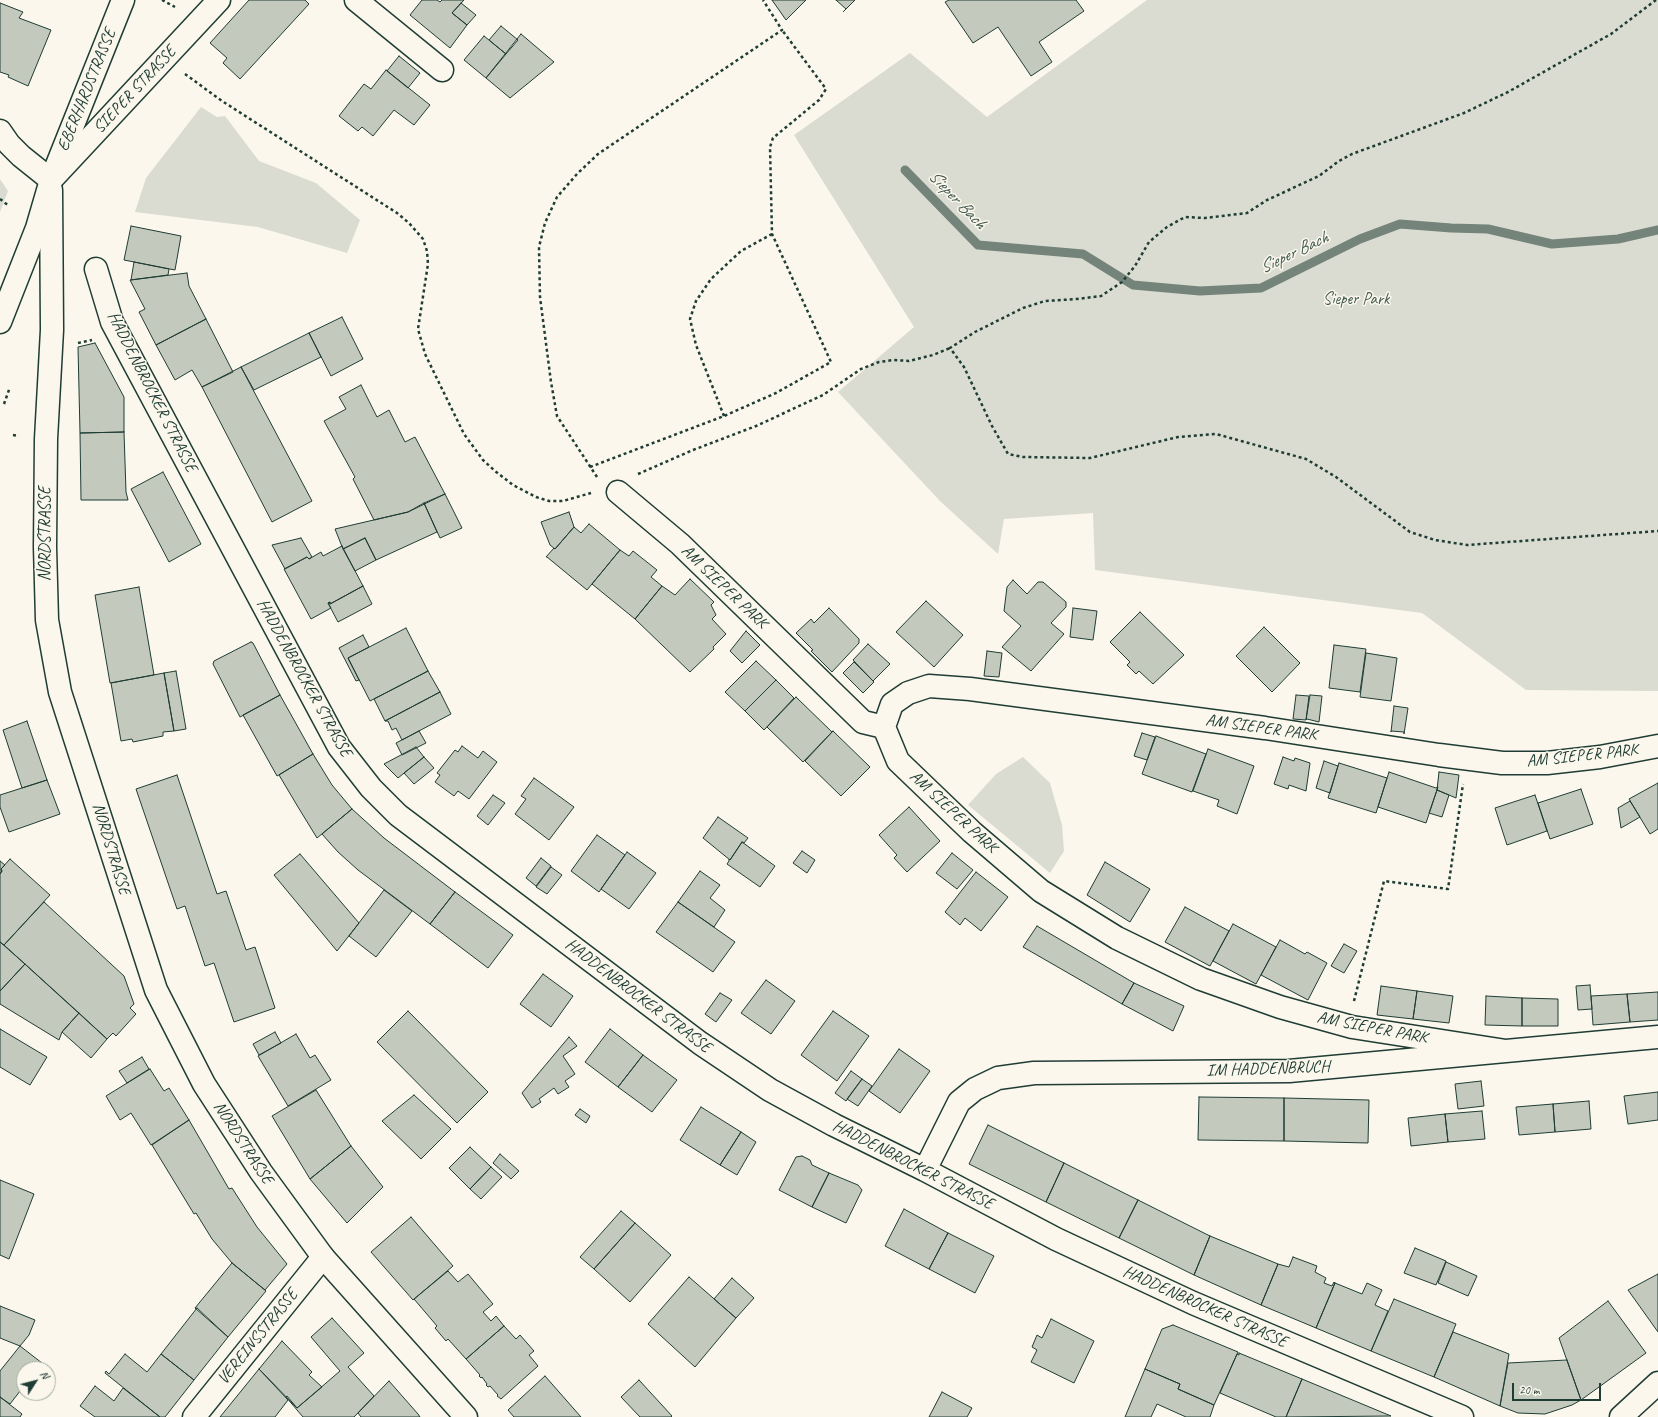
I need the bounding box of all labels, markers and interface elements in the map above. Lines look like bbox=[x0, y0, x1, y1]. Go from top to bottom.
street label: EBERHARDSTRASSE bbox=[53, 26, 121, 154]
street label: SIEPER STRASSE bbox=[89, 42, 181, 138]
water label: Sieper Bach bbox=[924, 166, 990, 234]
water label: Sieper Bach bbox=[1256, 227, 1332, 279]
park label: Sieper Park bbox=[1323, 290, 1389, 310]
street label: HADDENBROCKER STRASSE bbox=[103, 308, 201, 476]
street label: NORDSTRASSE bbox=[36, 487, 56, 581]
street label: AM SIEPER PARK bbox=[677, 541, 771, 633]
street label: HADDENBROCKER STRASSE bbox=[252, 595, 356, 761]
street label: AM SIEPER PARK bbox=[1204, 710, 1318, 746]
street label: AM SIEPER PARK bbox=[1525, 740, 1639, 772]
street label: AM SIEPER PARK bbox=[905, 766, 1001, 858]
street label: NORDSTRASSE bbox=[87, 801, 135, 897]
street label: HADDENBROCKER STRASSE bbox=[561, 934, 715, 1058]
street label: AM SIEPER PARK bbox=[1315, 1007, 1429, 1049]
street label: IM HADDENBRUCH bbox=[1206, 1057, 1330, 1081]
street label: NORDSTRASSE bbox=[209, 1098, 277, 1188]
street label: HADDENBROCKER STRASSE bbox=[829, 1116, 997, 1214]
street label: HADDENBROCKER STRASSE bbox=[1120, 1262, 1290, 1352]
street label: VEREINSSTRASSE bbox=[213, 1285, 303, 1389]
north arrow bbox=[16, 1361, 56, 1401]
text: N bbox=[37, 1368, 53, 1381]
scale bar bbox=[1514, 1375, 1603, 1401]
text: 20 m bbox=[1519, 1382, 1539, 1398]

